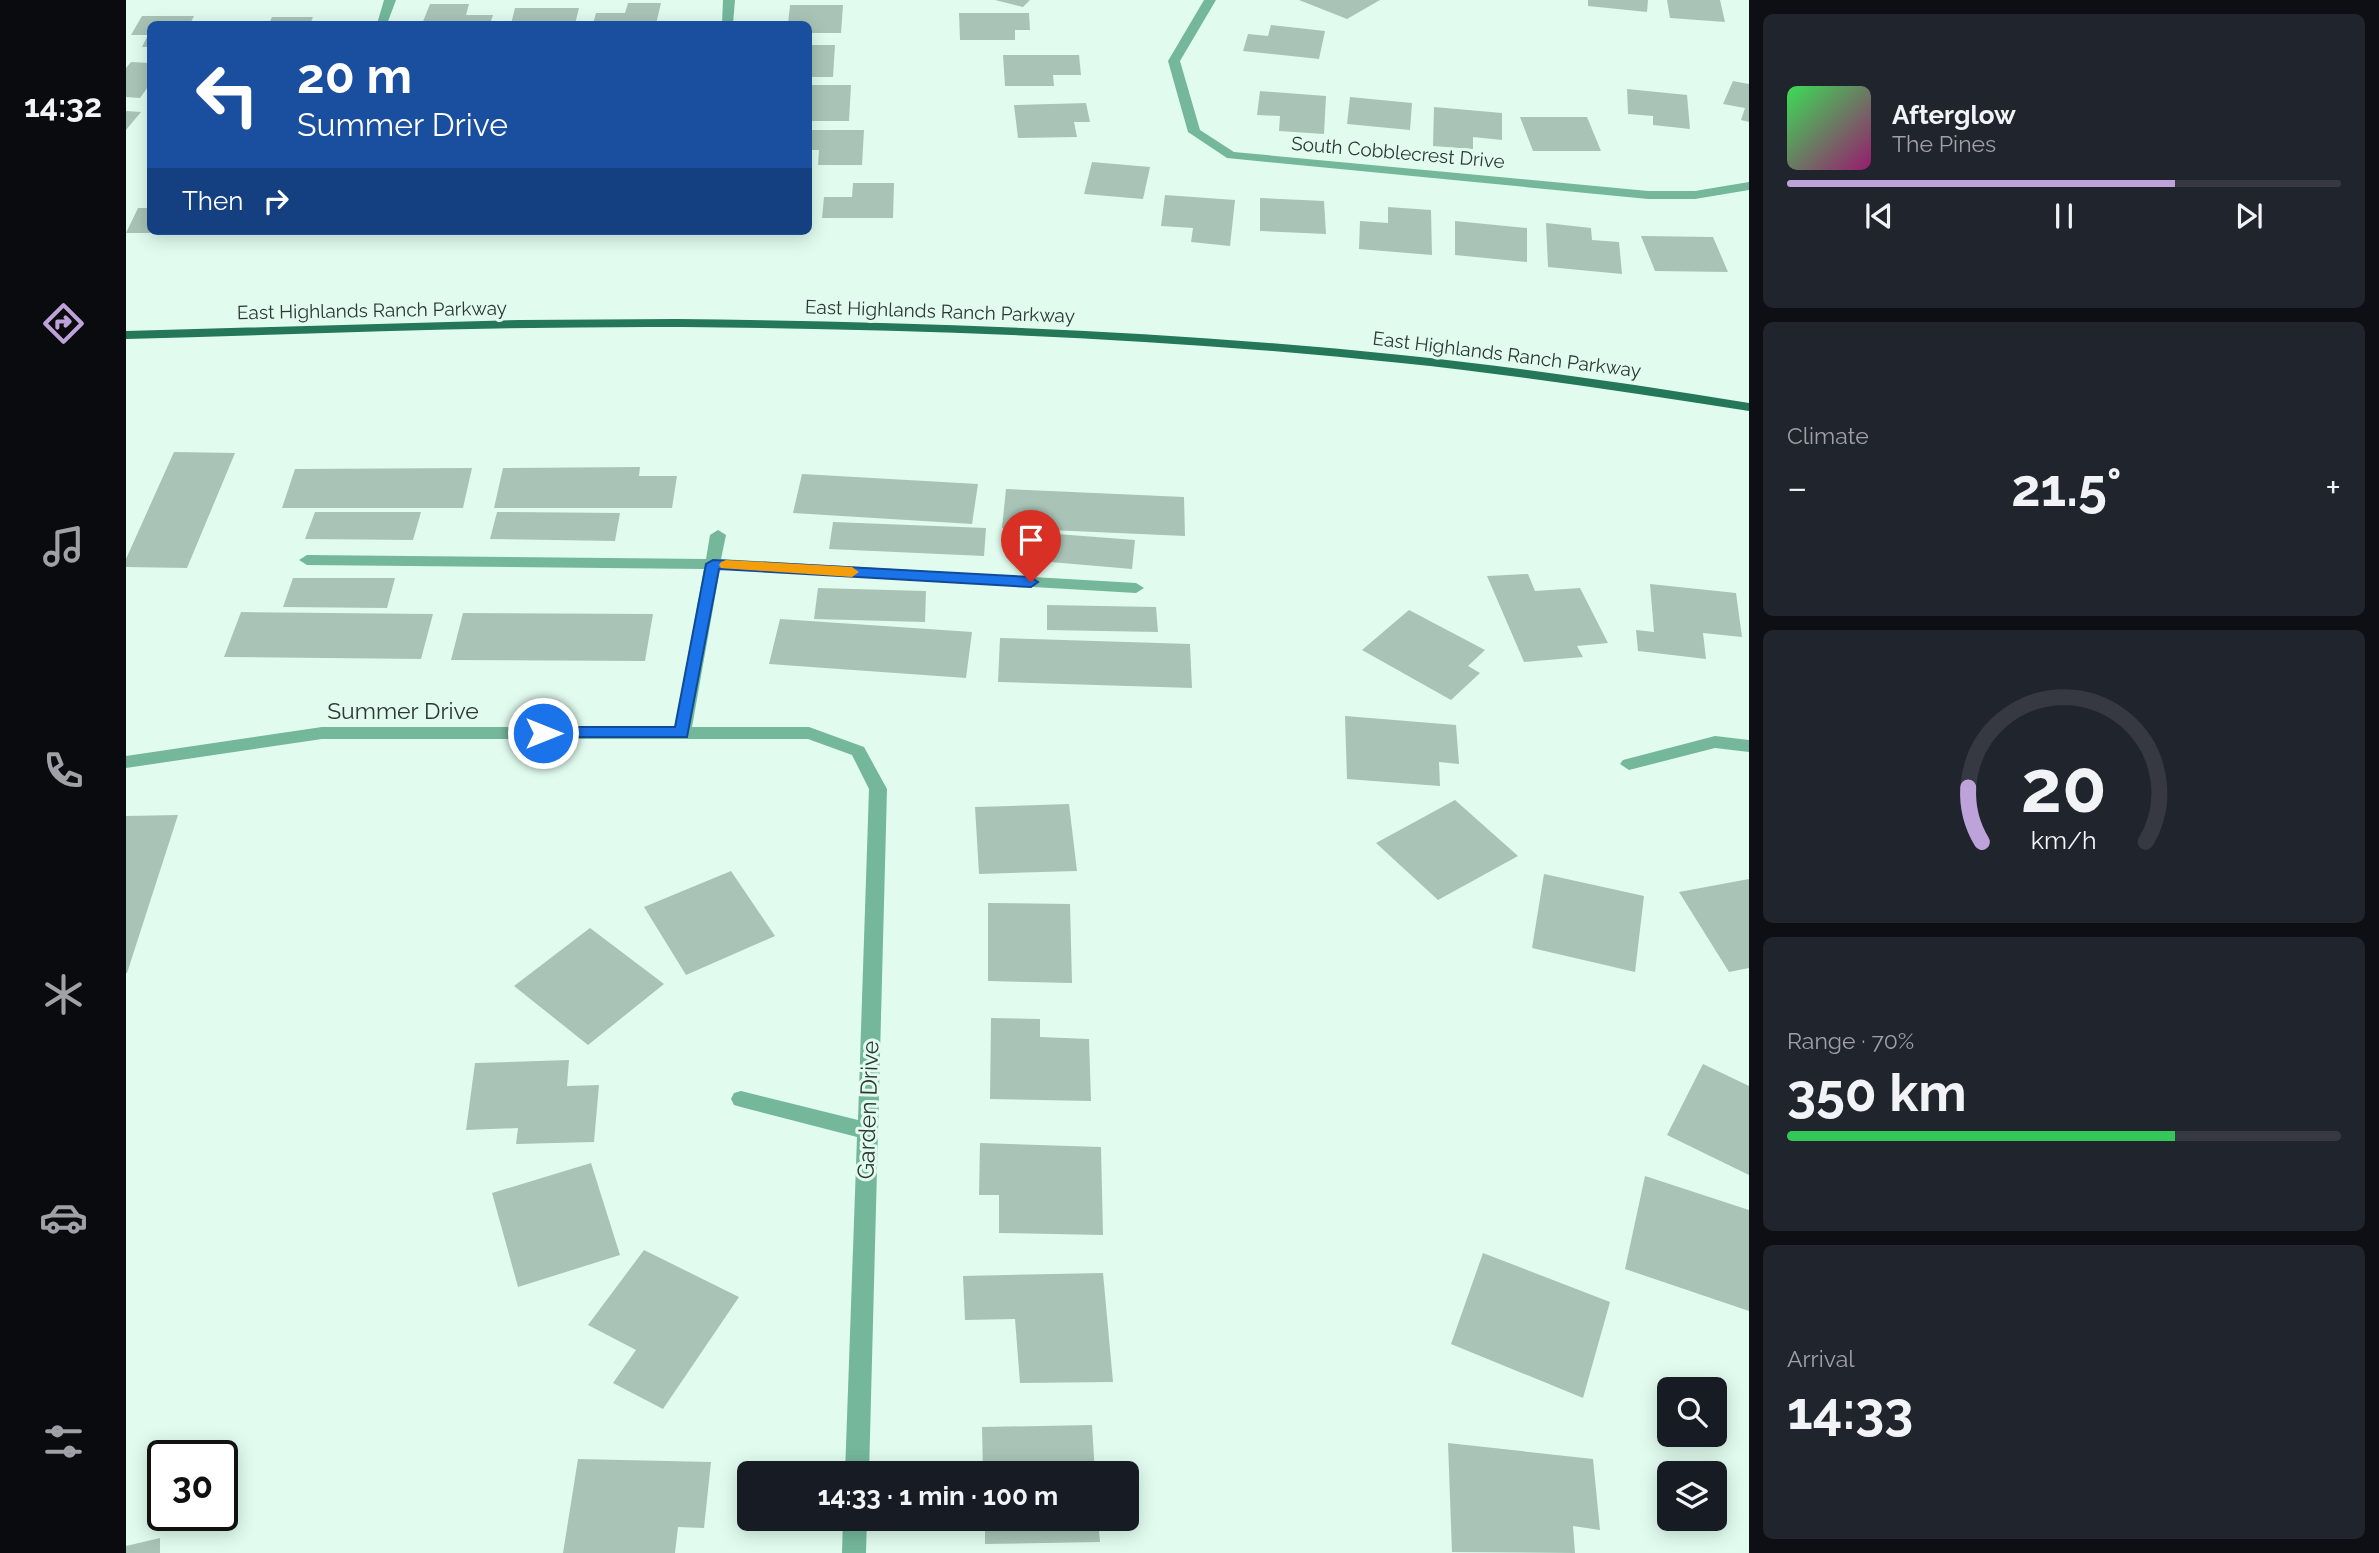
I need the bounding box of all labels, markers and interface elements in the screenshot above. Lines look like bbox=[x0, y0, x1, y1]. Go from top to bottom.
text: 20 m bbox=[297, 47, 412, 104]
icon: left bbox=[182, 49, 273, 140]
text: 14:32 bbox=[24, 87, 102, 124]
text: Afterglow bbox=[1892, 100, 2016, 130]
text: Summer Drive bbox=[297, 106, 508, 143]
text: The Pines bbox=[1892, 130, 1996, 157]
street label: South Cobblecrest Drive bbox=[1290, 132, 1506, 172]
icon: right bbox=[257, 182, 295, 220]
text: Then bbox=[182, 186, 243, 216]
icon: previous bbox=[1860, 197, 1898, 235]
icon: pause bbox=[2045, 197, 2083, 235]
icon: next bbox=[2230, 197, 2268, 235]
street label: East Highlands Ranch Parkway bbox=[805, 295, 1075, 327]
street label: East Highlands Ranch Parkway bbox=[237, 297, 507, 323]
icon: directions bbox=[39, 299, 88, 348]
street label: East Highlands Ranch Parkway bbox=[1372, 327, 1642, 381]
text: Climate bbox=[1787, 422, 1869, 449]
text: 21.5° bbox=[2011, 457, 2122, 518]
text: − bbox=[1787, 465, 1807, 510]
text: + bbox=[2325, 465, 2341, 510]
pin bbox=[1001, 510, 1061, 582]
icon: arrive bbox=[1012, 521, 1050, 559]
icon: music bbox=[39, 522, 88, 571]
position arrow bbox=[506, 696, 580, 770]
street label: Summer Drive bbox=[327, 697, 479, 724]
text: 20 bbox=[2021, 745, 2107, 830]
icon: phone bbox=[39, 746, 88, 795]
text: km/h bbox=[2031, 825, 2097, 855]
icon: climate bbox=[39, 970, 88, 1019]
text: Range · 70% bbox=[1787, 1027, 1914, 1054]
street label: Garden Drive bbox=[852, 1040, 883, 1180]
text: 350 km bbox=[1787, 1062, 1967, 1123]
icon: car bbox=[39, 1193, 88, 1242]
text: Arrival bbox=[1787, 1345, 1854, 1372]
map controls bbox=[1657, 1377, 1727, 1531]
button: search bbox=[1657, 1377, 1727, 1447]
text: 14:33 bbox=[1787, 1380, 1913, 1441]
icon: filters bbox=[39, 1417, 88, 1466]
speed limit sign: 30 bbox=[147, 1440, 238, 1531]
button: layers bbox=[1657, 1461, 1727, 1531]
text: 14:33 · 1 min · 100 m bbox=[818, 1481, 1058, 1511]

